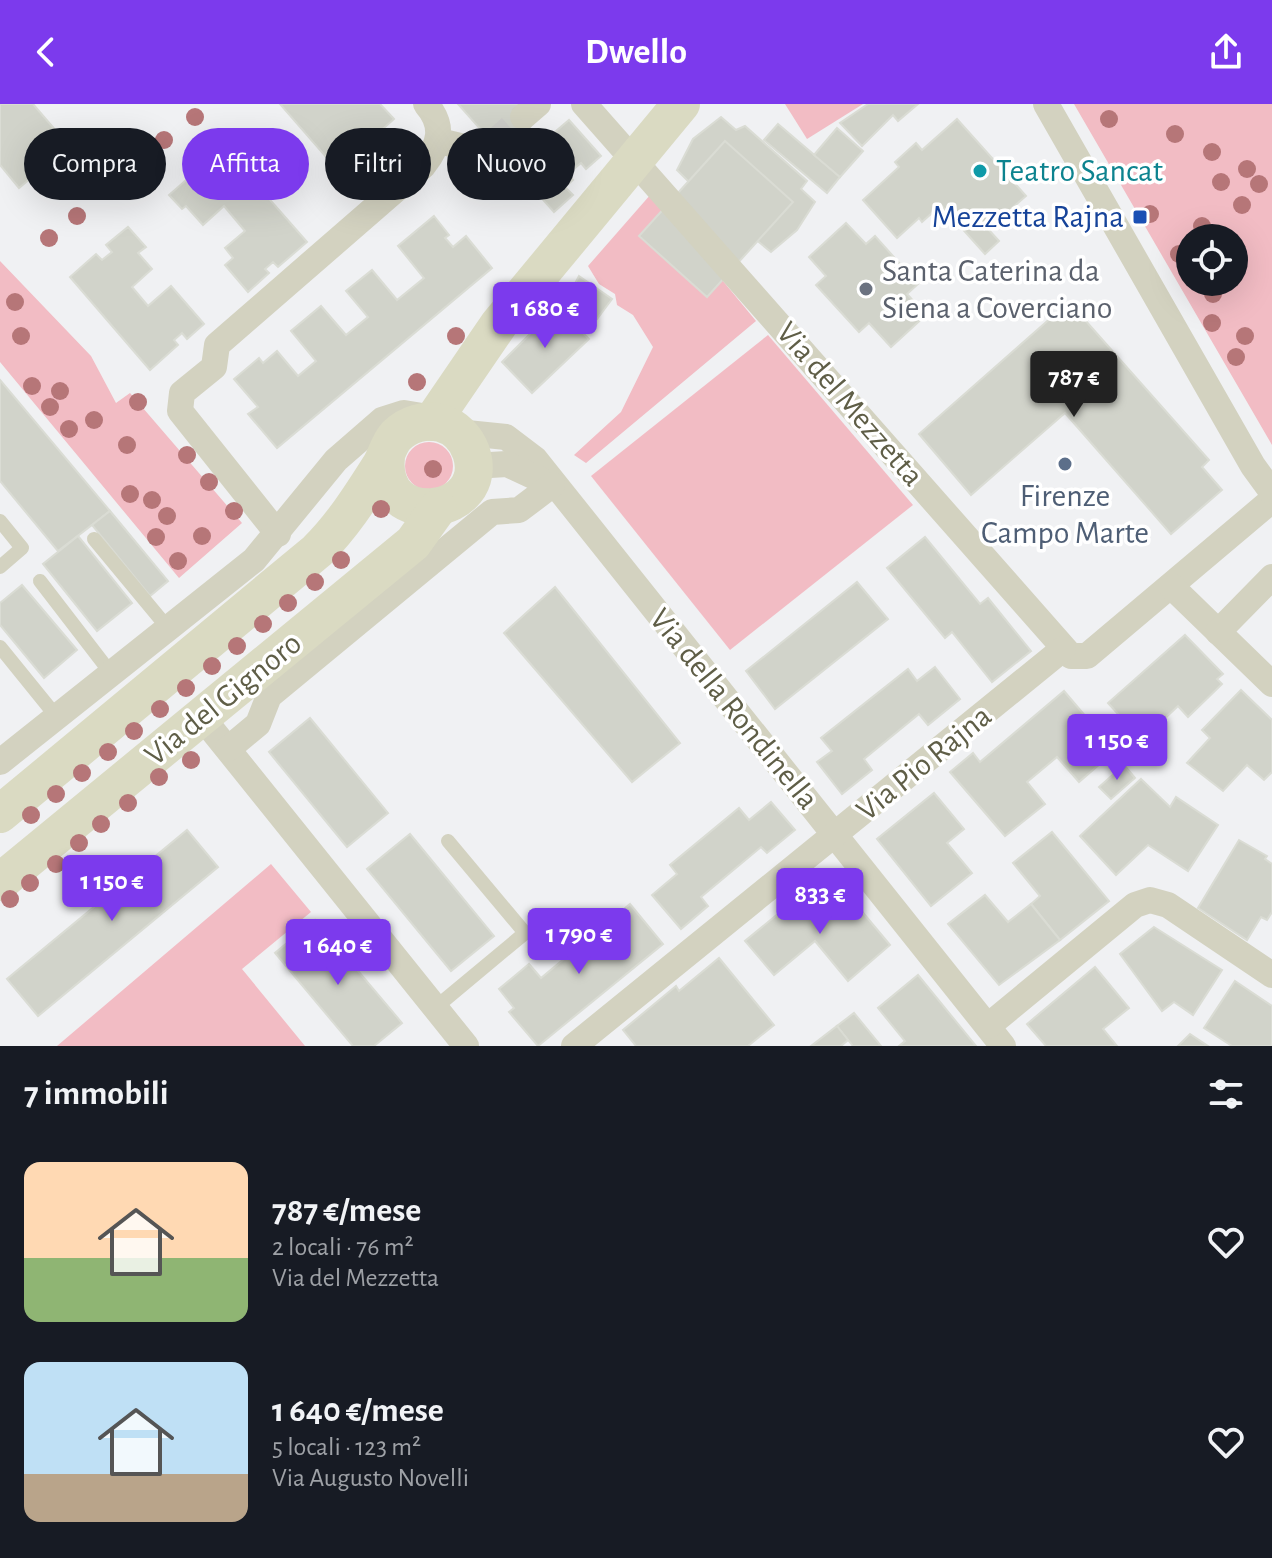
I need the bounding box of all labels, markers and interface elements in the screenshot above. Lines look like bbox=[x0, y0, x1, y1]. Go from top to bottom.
icon: back bbox=[24, 30, 68, 74]
icon: share bbox=[1204, 30, 1248, 74]
text: Dwello bbox=[585, 34, 687, 70]
chip: Compra bbox=[24, 128, 166, 200]
chip: Affitta bbox=[182, 128, 309, 200]
chip: Filtri bbox=[325, 128, 431, 200]
chip: Nuovo bbox=[447, 128, 575, 200]
place label: Teatro Sancat bbox=[996, 155, 1163, 187]
marker: Teatro Sancat bbox=[971, 162, 989, 180]
place label: Mezzetta Rajna bbox=[932, 201, 1124, 233]
marker: Mezzetta Rajna bbox=[1131, 208, 1149, 226]
map controls bbox=[1176, 224, 1248, 296]
button: locate bbox=[1176, 224, 1248, 296]
place label: Santa Caterina da Siena a Coverciano bbox=[882, 255, 1112, 324]
marker: Santa Caterina da Siena a Coverciano bbox=[857, 280, 875, 298]
pin: 1 680 € bbox=[471, 282, 619, 350]
text: 1 680 € bbox=[511, 295, 579, 321]
street label: Via del Mezzetta bbox=[770, 316, 930, 492]
pin: 787 € bbox=[1018, 351, 1130, 419]
text: 787 € bbox=[1048, 364, 1100, 390]
marker: Firenze Campo Marte bbox=[1056, 455, 1074, 473]
place label: Firenze Campo Marte bbox=[981, 480, 1149, 549]
street label: Via della Rondinella bbox=[644, 603, 824, 815]
street label: Via del Gignoro bbox=[139, 627, 307, 771]
street label: Via Pio Rajna bbox=[851, 699, 997, 827]
pin: 1 150 € bbox=[1043, 714, 1191, 782]
text: 1 150 € bbox=[1085, 727, 1149, 753]
pin: 1 150 € bbox=[38, 855, 186, 923]
text: 1 150 € bbox=[80, 868, 144, 894]
pin: 833 € bbox=[764, 868, 876, 936]
text: 833 € bbox=[794, 881, 846, 907]
pin: 1 790 € bbox=[505, 908, 653, 976]
pin: 1 640 € bbox=[264, 919, 412, 987]
text: 1 790 € bbox=[546, 921, 612, 947]
text: 1 640 € bbox=[304, 932, 372, 958]
icon: filters bbox=[1204, 1072, 1248, 1116]
text: 7 immobili bbox=[24, 1077, 169, 1111]
icon: home bbox=[88, 1194, 184, 1290]
text: 787 €/mese bbox=[272, 1194, 421, 1228]
icon: heart bbox=[1204, 1220, 1248, 1264]
text: 2 locali · 76 m² bbox=[272, 1234, 414, 1260]
text: Via del Mezzetta bbox=[272, 1265, 439, 1291]
icon: home bbox=[88, 1394, 184, 1490]
text: 1 640 €/mese bbox=[272, 1394, 444, 1428]
icon: heart bbox=[1204, 1420, 1248, 1464]
text: 5 locali · 123 m² bbox=[272, 1434, 421, 1460]
text: Via Augusto Novelli bbox=[272, 1465, 469, 1491]

